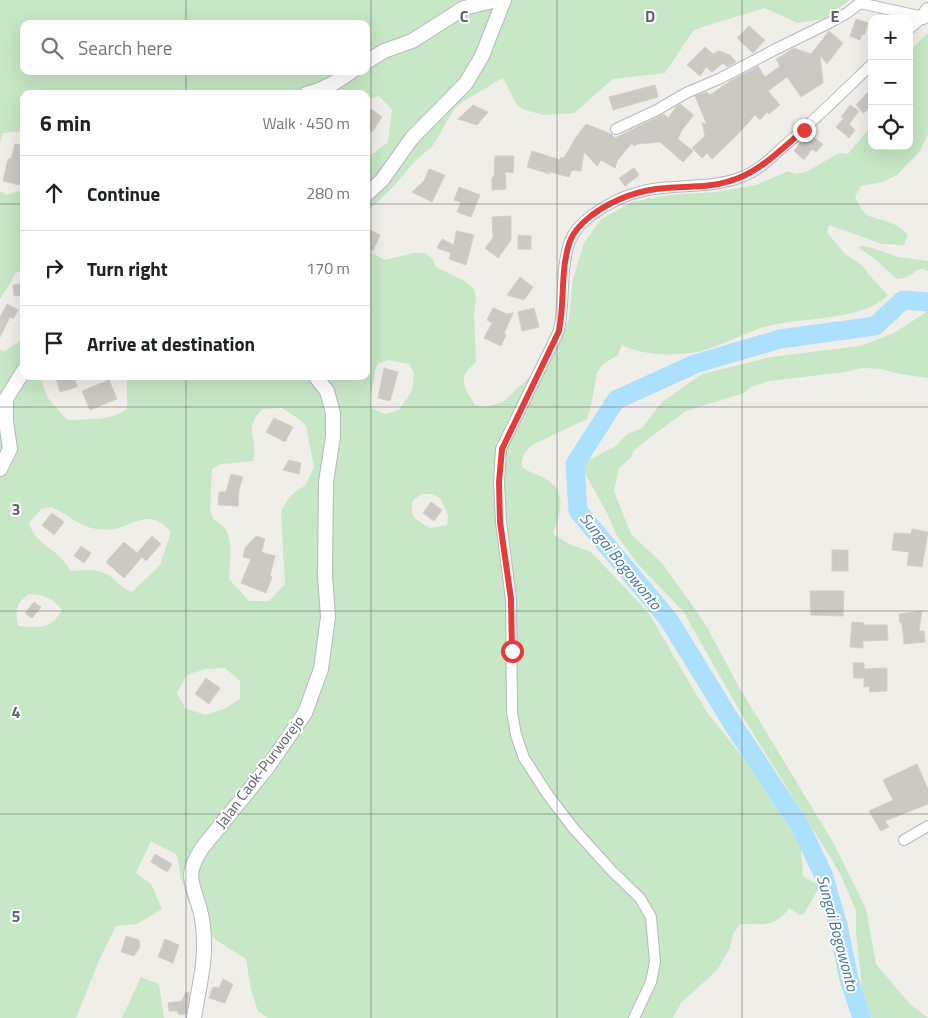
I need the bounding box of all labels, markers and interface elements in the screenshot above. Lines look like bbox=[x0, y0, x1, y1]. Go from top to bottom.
text: C bbox=[460, 4, 469, 28]
text: D bbox=[645, 4, 655, 28]
text: E bbox=[831, 4, 840, 28]
map controls bbox=[868, 15, 913, 150]
button: + bbox=[868, 15, 913, 60]
search box bbox=[20, 20, 370, 75]
text: Search here bbox=[78, 33, 172, 62]
icon: search bbox=[38, 34, 66, 62]
button: − bbox=[868, 60, 913, 105]
button: locate bbox=[868, 105, 913, 150]
text: 6 min bbox=[40, 107, 91, 139]
text: Walk · 450 m bbox=[262, 111, 350, 135]
route end bbox=[793, 119, 816, 142]
icon: ahead bbox=[40, 179, 68, 207]
text: Continue bbox=[87, 179, 160, 208]
text: 280 m bbox=[306, 181, 350, 205]
icon: right bbox=[40, 254, 68, 282]
text: Turn right bbox=[87, 254, 168, 283]
text: 170 m bbox=[306, 256, 350, 280]
icon: arrive bbox=[40, 329, 68, 357]
text: Arrive at destination bbox=[87, 329, 255, 358]
text: 3 bbox=[12, 497, 20, 521]
water label: Sungai Bogowonto bbox=[574, 507, 668, 616]
route start bbox=[501, 640, 524, 663]
text: 4 bbox=[12, 700, 21, 724]
street label: Jalan Caok-Purworejo bbox=[209, 710, 310, 833]
water label: Sungai Bogowonto bbox=[811, 872, 865, 995]
text: 5 bbox=[12, 904, 21, 928]

